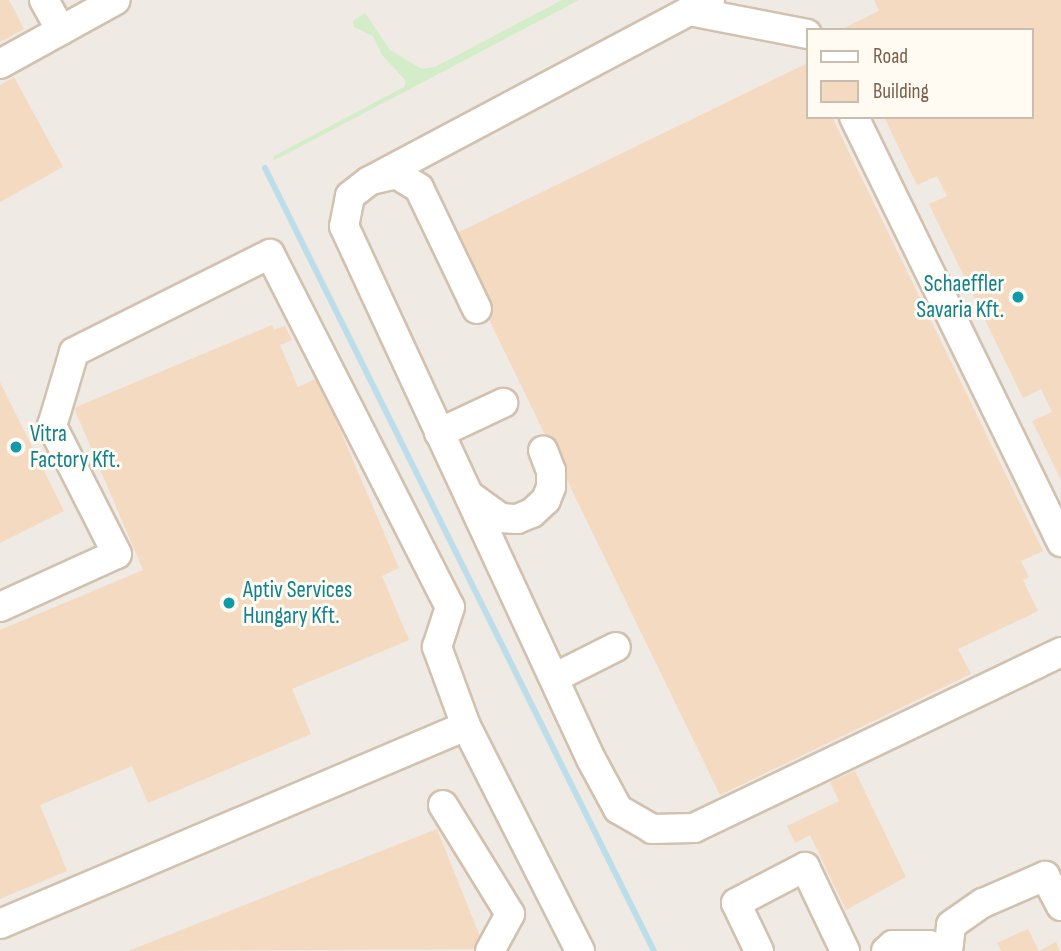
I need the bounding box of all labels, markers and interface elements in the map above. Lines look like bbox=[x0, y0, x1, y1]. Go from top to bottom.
legend bbox=[806, 28, 1033, 119]
text: Road bbox=[873, 44, 908, 69]
text: Building bbox=[873, 79, 929, 104]
place label: Schaeffler Savaria Kft. bbox=[916, 270, 1004, 324]
marker: Schaeffler Savaria Kft. bbox=[1010, 289, 1026, 305]
place label: Vitra Factory Kft. bbox=[30, 420, 120, 474]
marker: Vitra Factory Kft. bbox=[8, 439, 24, 455]
place label: Aptiv Services Hungary Kft. bbox=[243, 576, 352, 630]
marker: Aptiv Services Hungary Kft. bbox=[221, 595, 237, 611]

